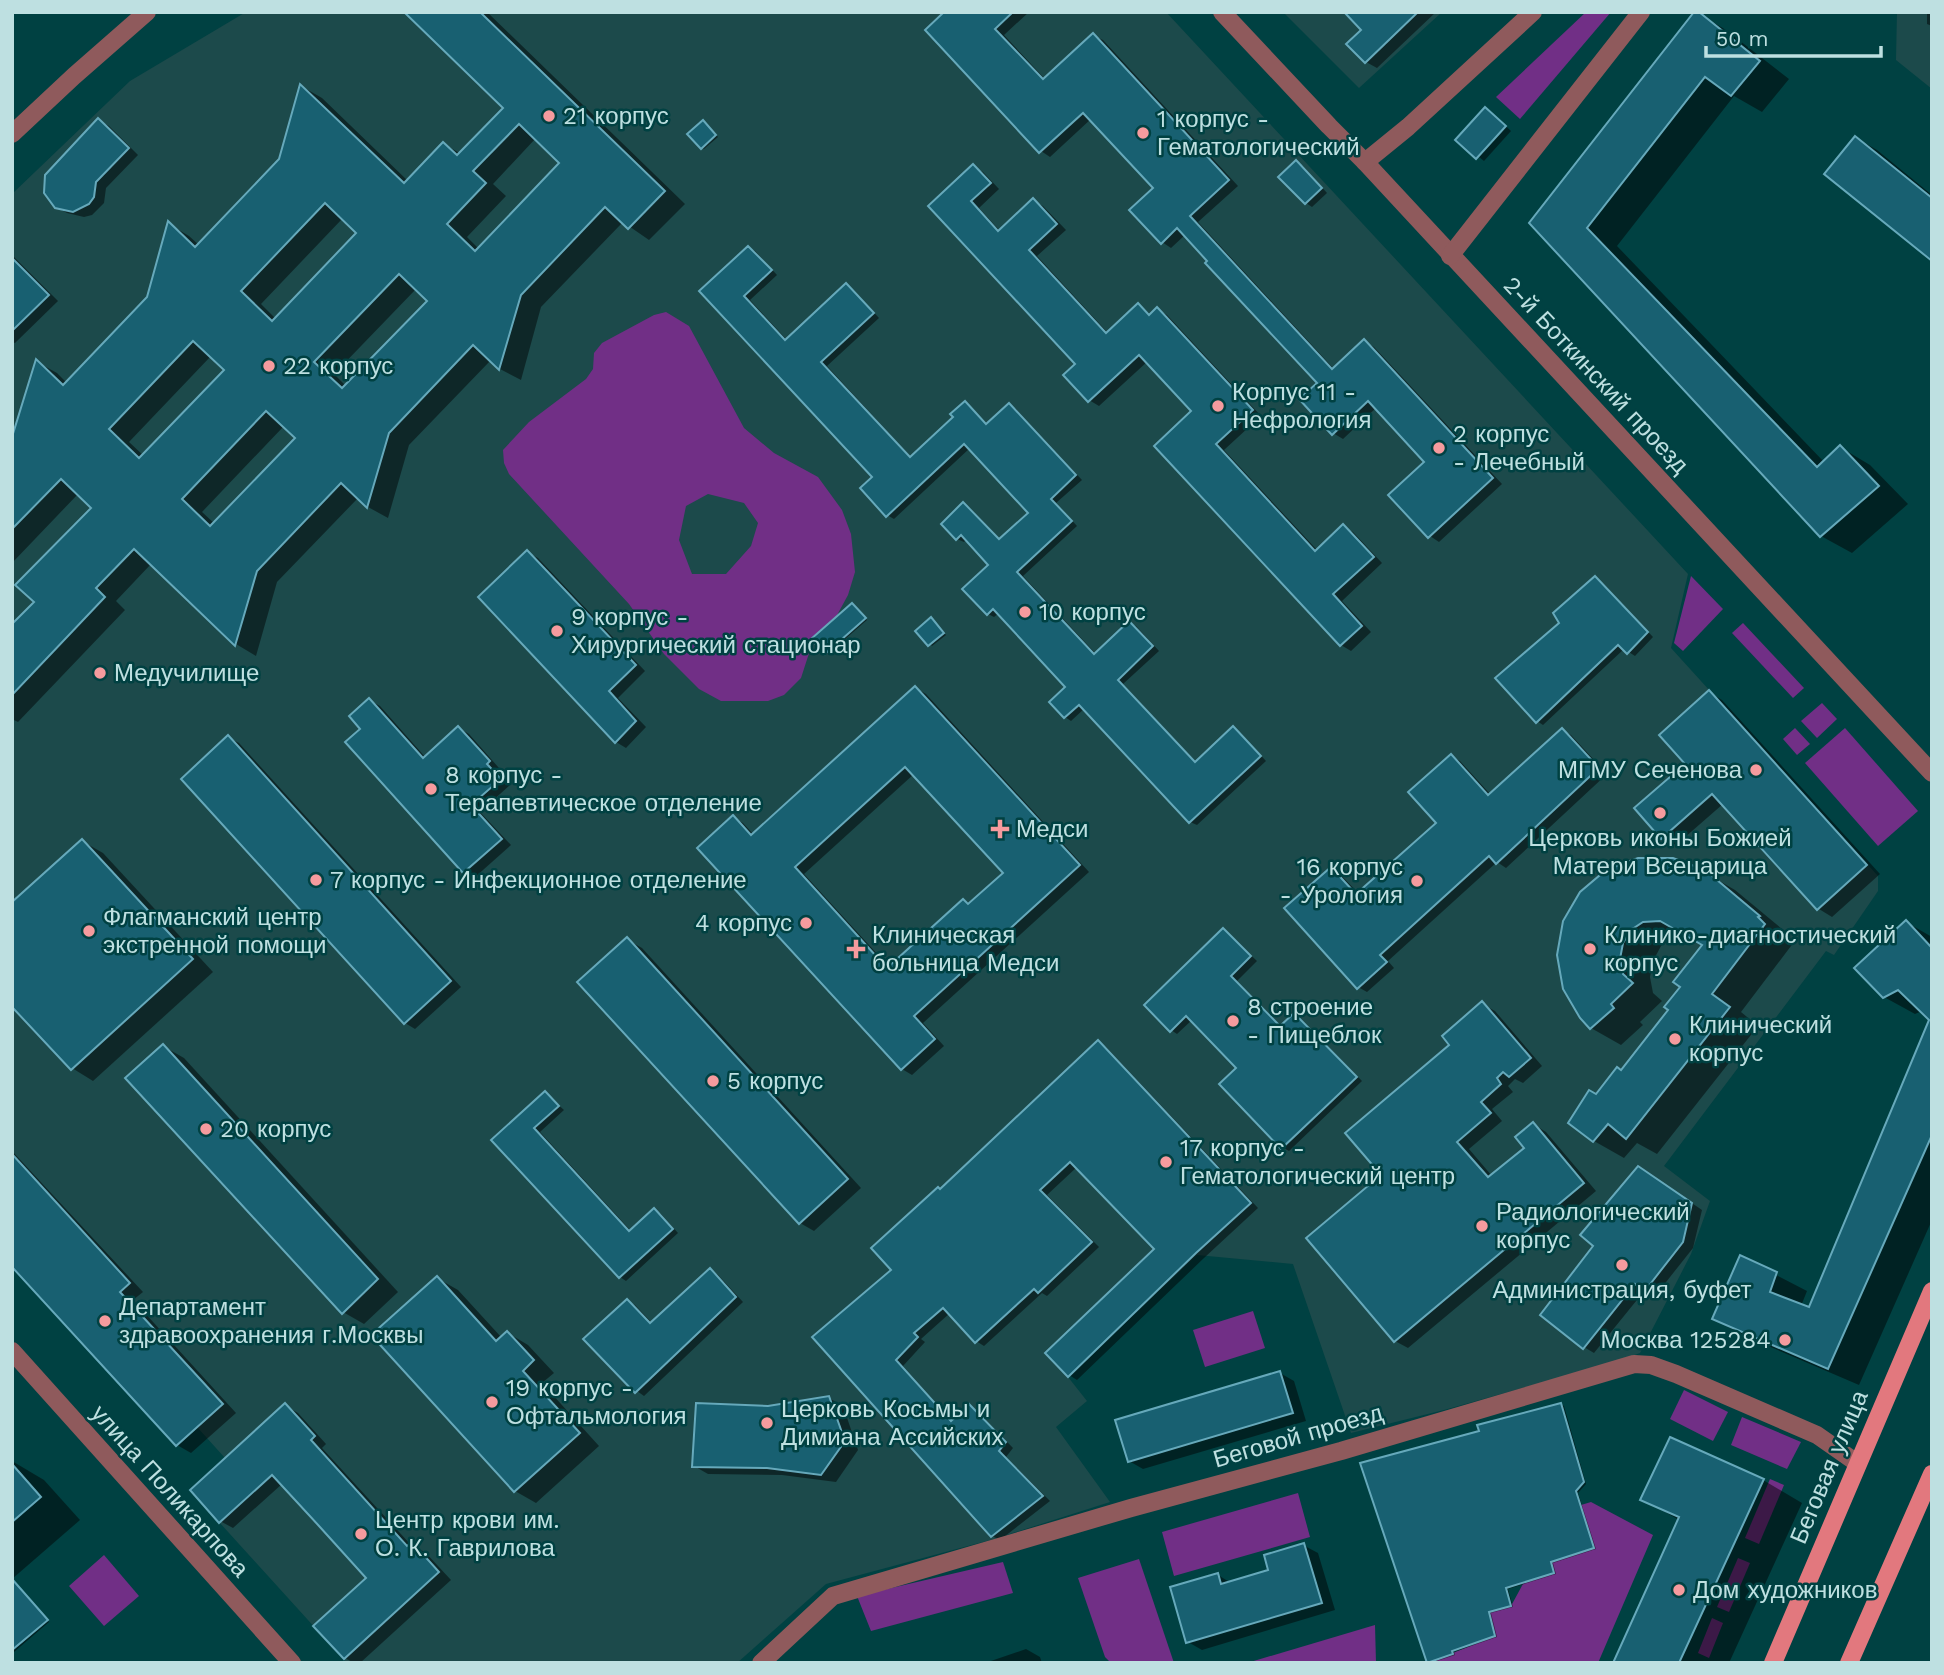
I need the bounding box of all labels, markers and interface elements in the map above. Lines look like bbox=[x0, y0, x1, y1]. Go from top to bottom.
scale bar bbox=[1706, 14, 1881, 58]
text: 50 m bbox=[1716, 26, 1768, 51]
place label: 21 корпус bbox=[563, 102, 669, 130]
place label: 1 корпус - Гематологический bbox=[1157, 105, 1360, 161]
marker: 21 корпус bbox=[541, 108, 557, 124]
marker: 1 корпус - Гематологический bbox=[1135, 125, 1151, 141]
street label: 2-й Боткинский проезд bbox=[1498, 271, 1694, 479]
place label: 22 корпус bbox=[283, 352, 393, 380]
marker: 22 корпус bbox=[261, 358, 277, 374]
place label: Корпус 11 - Нефрология bbox=[1232, 378, 1371, 434]
marker: Корпус 11 - Нефрология bbox=[1210, 398, 1226, 414]
place label: 2 корпус - Лечебный bbox=[1453, 420, 1585, 476]
marker: 2 корпус - Лечебный bbox=[1431, 440, 1447, 456]
place label: 10 корпус bbox=[1039, 598, 1146, 626]
place label: 9 корпус - Хирургический стационар bbox=[571, 603, 861, 659]
marker: 10 корпус bbox=[1017, 604, 1033, 620]
marker: 9 корпус - Хирургический стационар bbox=[549, 623, 565, 639]
place label: Медучилище bbox=[114, 659, 259, 687]
marker: Медучилище bbox=[92, 665, 108, 681]
place label: МГМУ Сеченова bbox=[1558, 756, 1743, 784]
place label: 8 корпус - Терапевтическое отделение bbox=[445, 761, 762, 817]
marker: МГМУ Сеченова bbox=[1748, 762, 1764, 778]
marker: 8 корпус - Терапевтическое отделение bbox=[423, 781, 439, 797]
marker: Церковь иконы Божией Матери Всецарица bbox=[1652, 805, 1668, 821]
place label: Медси bbox=[1016, 815, 1089, 843]
marker: Медси bbox=[990, 819, 1010, 839]
place label: Церковь иконы Божией Матери Всецарица bbox=[1528, 824, 1792, 880]
place label: 16 корпус - Урология bbox=[1279, 853, 1403, 909]
place label: 7 корпус - Инфекционное отделение bbox=[330, 866, 747, 894]
marker: 7 корпус - Инфекционное отделение bbox=[308, 872, 324, 888]
marker: 16 корпус - Урология bbox=[1409, 873, 1425, 889]
place label: Флагманский центр экстренной помощи bbox=[103, 903, 327, 959]
place label: 4 корпус bbox=[695, 909, 792, 937]
marker: 4 корпус bbox=[798, 915, 814, 931]
place label: Клиническая больница Медси bbox=[872, 921, 1060, 977]
place label: Клинико-диагностический корпус bbox=[1604, 921, 1896, 977]
marker: Флагманский центр экстренной помощи bbox=[81, 923, 97, 939]
marker: Клиническая больница Медси bbox=[846, 939, 866, 959]
marker: Клинико-диагностический корпус bbox=[1582, 941, 1598, 957]
place label: 8 строение - Пищеблок bbox=[1247, 993, 1382, 1049]
place label: Клинический корпус bbox=[1689, 1011, 1832, 1067]
marker: 8 строение - Пищеблок bbox=[1225, 1013, 1241, 1029]
marker: Клинический корпус bbox=[1667, 1031, 1683, 1047]
place label: 5 корпус bbox=[727, 1067, 823, 1095]
marker: 5 корпус bbox=[705, 1073, 721, 1089]
place label: 20 корпус bbox=[220, 1115, 331, 1143]
marker: 20 корпус bbox=[198, 1121, 214, 1137]
place label: 17 корпус - Гематологический центр bbox=[1180, 1134, 1455, 1190]
marker: 17 корпус - Гематологический центр bbox=[1158, 1154, 1174, 1170]
place label: Радиологический корпус bbox=[1496, 1198, 1690, 1254]
marker: Радиологический корпус bbox=[1474, 1218, 1490, 1234]
marker: Администрация, буфет bbox=[1614, 1257, 1630, 1273]
place label: Администрация, буфет bbox=[1492, 1276, 1752, 1304]
place label: Департамент здравоохранения г.Москвы bbox=[119, 1293, 423, 1349]
marker: Департамент здравоохранения г.Москвы bbox=[97, 1313, 113, 1329]
place label: Москва 125284 bbox=[1601, 1326, 1771, 1354]
marker: Москва 125284 bbox=[1777, 1332, 1793, 1348]
place label: 19 корпус - Офтальмология bbox=[506, 1374, 687, 1430]
street label: Беговая улица bbox=[1784, 1386, 1874, 1548]
marker: 19 корпус - Офтальмология bbox=[484, 1394, 500, 1410]
place label: Церковь Косьмы и Димиана Ассийских bbox=[781, 1395, 1003, 1451]
street label: Беговой проезд bbox=[1210, 1398, 1386, 1474]
street label: улица Поликарпова bbox=[85, 1399, 255, 1583]
marker: Церковь Косьмы и Димиана Ассийских bbox=[759, 1415, 775, 1431]
place label: Центр крови им. О. К. Гаврилова bbox=[375, 1506, 560, 1562]
marker: Центр крови им. О. К. Гаврилова bbox=[353, 1526, 369, 1542]
place label: Дом художников bbox=[1693, 1576, 1877, 1604]
marker: Дом художников bbox=[1671, 1582, 1687, 1598]

